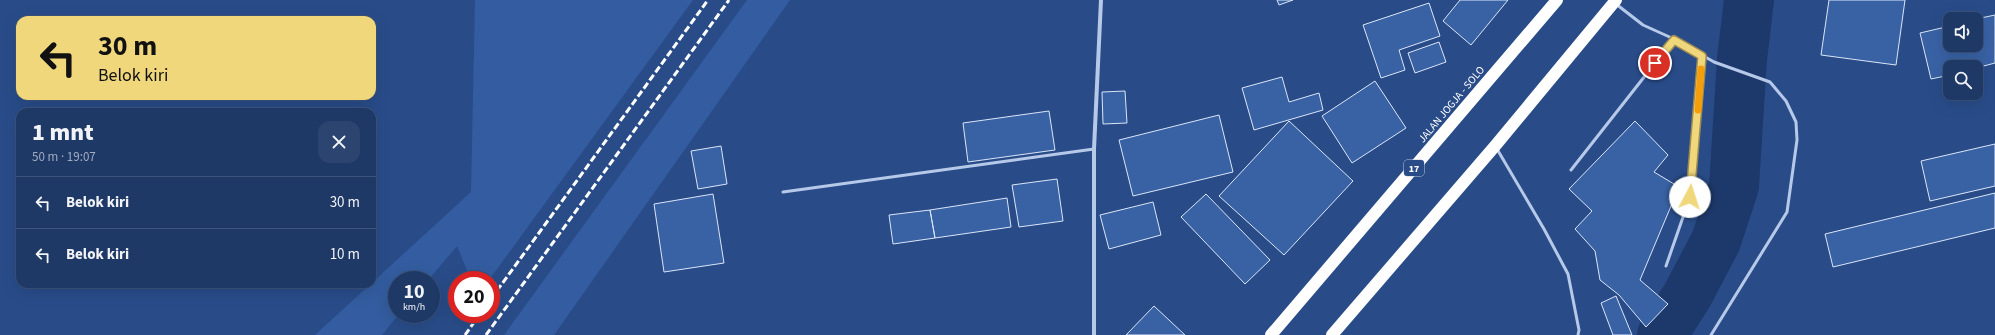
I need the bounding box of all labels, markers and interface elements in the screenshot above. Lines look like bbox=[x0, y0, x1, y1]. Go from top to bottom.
map controls bbox=[1943, 12, 1983, 100]
button: sound bbox=[1943, 12, 1983, 52]
text: 30 m bbox=[98, 26, 157, 66]
icon: left bbox=[32, 32, 84, 84]
pin bbox=[1638, 46, 1672, 80]
icon: arrive bbox=[1644, 52, 1666, 74]
button: search bbox=[1943, 60, 1983, 100]
text: Belok kiri bbox=[98, 63, 168, 88]
street label: JALAN JOGJA - SOLO bbox=[1415, 63, 1488, 146]
text: 1 mnt bbox=[32, 115, 94, 150]
button: close bbox=[318, 121, 360, 163]
text: 50 m · 19:07 bbox=[32, 148, 96, 166]
road number: 17 bbox=[1404, 160, 1424, 176]
position arrow bbox=[1669, 176, 1711, 218]
icon: left bbox=[32, 192, 54, 214]
text: Belok kiri bbox=[66, 192, 129, 213]
text: 30 m bbox=[330, 192, 360, 213]
icon: left bbox=[32, 244, 54, 266]
text: Belok kiri bbox=[66, 244, 129, 265]
text: 10 m bbox=[330, 244, 360, 265]
speed limit sign: 20 bbox=[448, 271, 500, 323]
text: 10 bbox=[403, 278, 425, 306]
text: km/h bbox=[403, 300, 425, 314]

